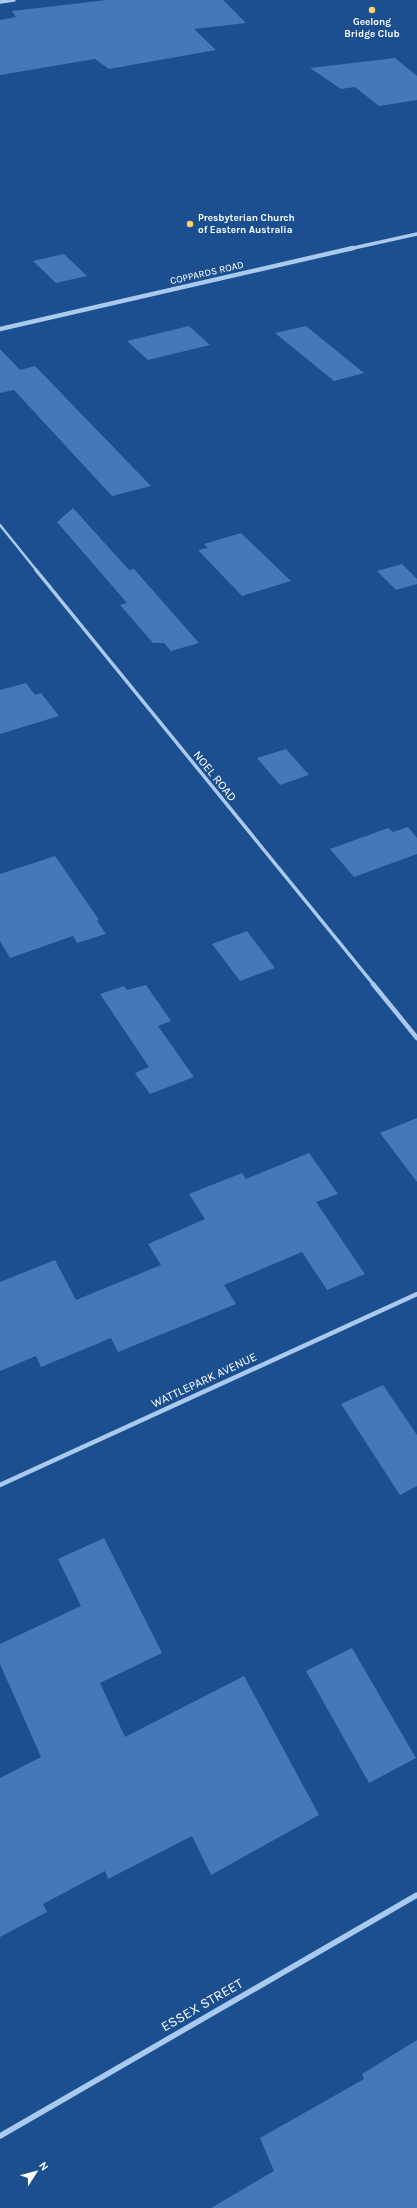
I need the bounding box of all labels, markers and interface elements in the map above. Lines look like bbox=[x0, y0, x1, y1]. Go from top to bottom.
marker: Geelong Bridge Club bbox=[367, 5, 377, 15]
place label: Geelong Bridge Club bbox=[344, 16, 400, 40]
place label: Presbyterian Church of Eastern Australia bbox=[198, 212, 295, 236]
marker: Presbyterian Church of Eastern Australia bbox=[185, 219, 195, 229]
street label: COPPARDS ROAD bbox=[169, 259, 245, 287]
street label: NOEL ROAD bbox=[190, 748, 240, 804]
street label: WATTLEPARK AVENUE bbox=[149, 1349, 259, 1411]
street label: ESSEX STREET bbox=[158, 1975, 246, 2035]
north arrow bbox=[16, 2152, 56, 2192]
text: N bbox=[36, 2159, 51, 2173]

